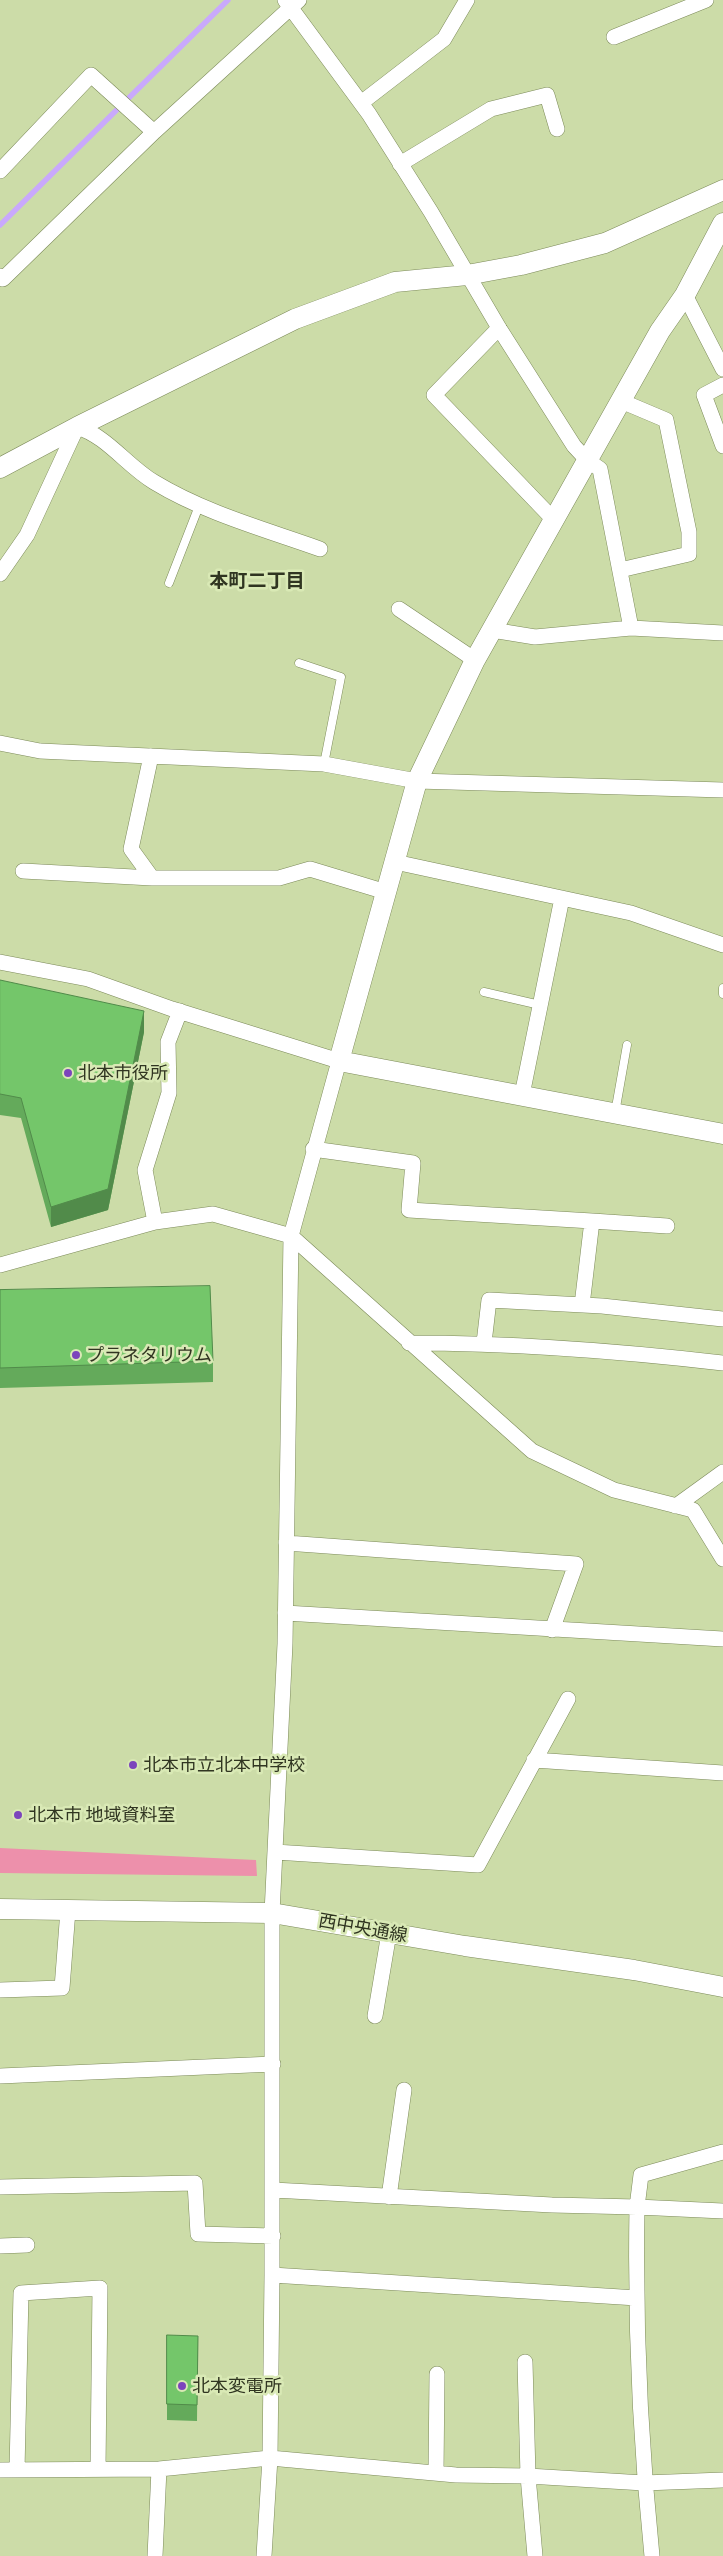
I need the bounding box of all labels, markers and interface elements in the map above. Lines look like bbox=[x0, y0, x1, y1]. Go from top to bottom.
district label: 本町二丁目 bbox=[210, 570, 304, 592]
place label: 北本市役所 bbox=[78, 1062, 168, 1084]
marker: 北本市役所 bbox=[62, 1067, 74, 1079]
place label: プラネタリウム bbox=[86, 1344, 212, 1366]
marker: プラネタリウム bbox=[70, 1349, 82, 1361]
place label: 北本市立北本中学校 bbox=[143, 1754, 305, 1776]
marker: 北本市立北本中学校 bbox=[127, 1759, 139, 1771]
place label: 北本市 地域資料室 bbox=[28, 1804, 175, 1826]
marker: 北本市 地域資料室 bbox=[12, 1809, 24, 1821]
street label: 西中央通線 bbox=[317, 1910, 409, 1946]
place label: 北本変電所 bbox=[192, 2375, 282, 2397]
marker: 北本変電所 bbox=[176, 2380, 188, 2392]

